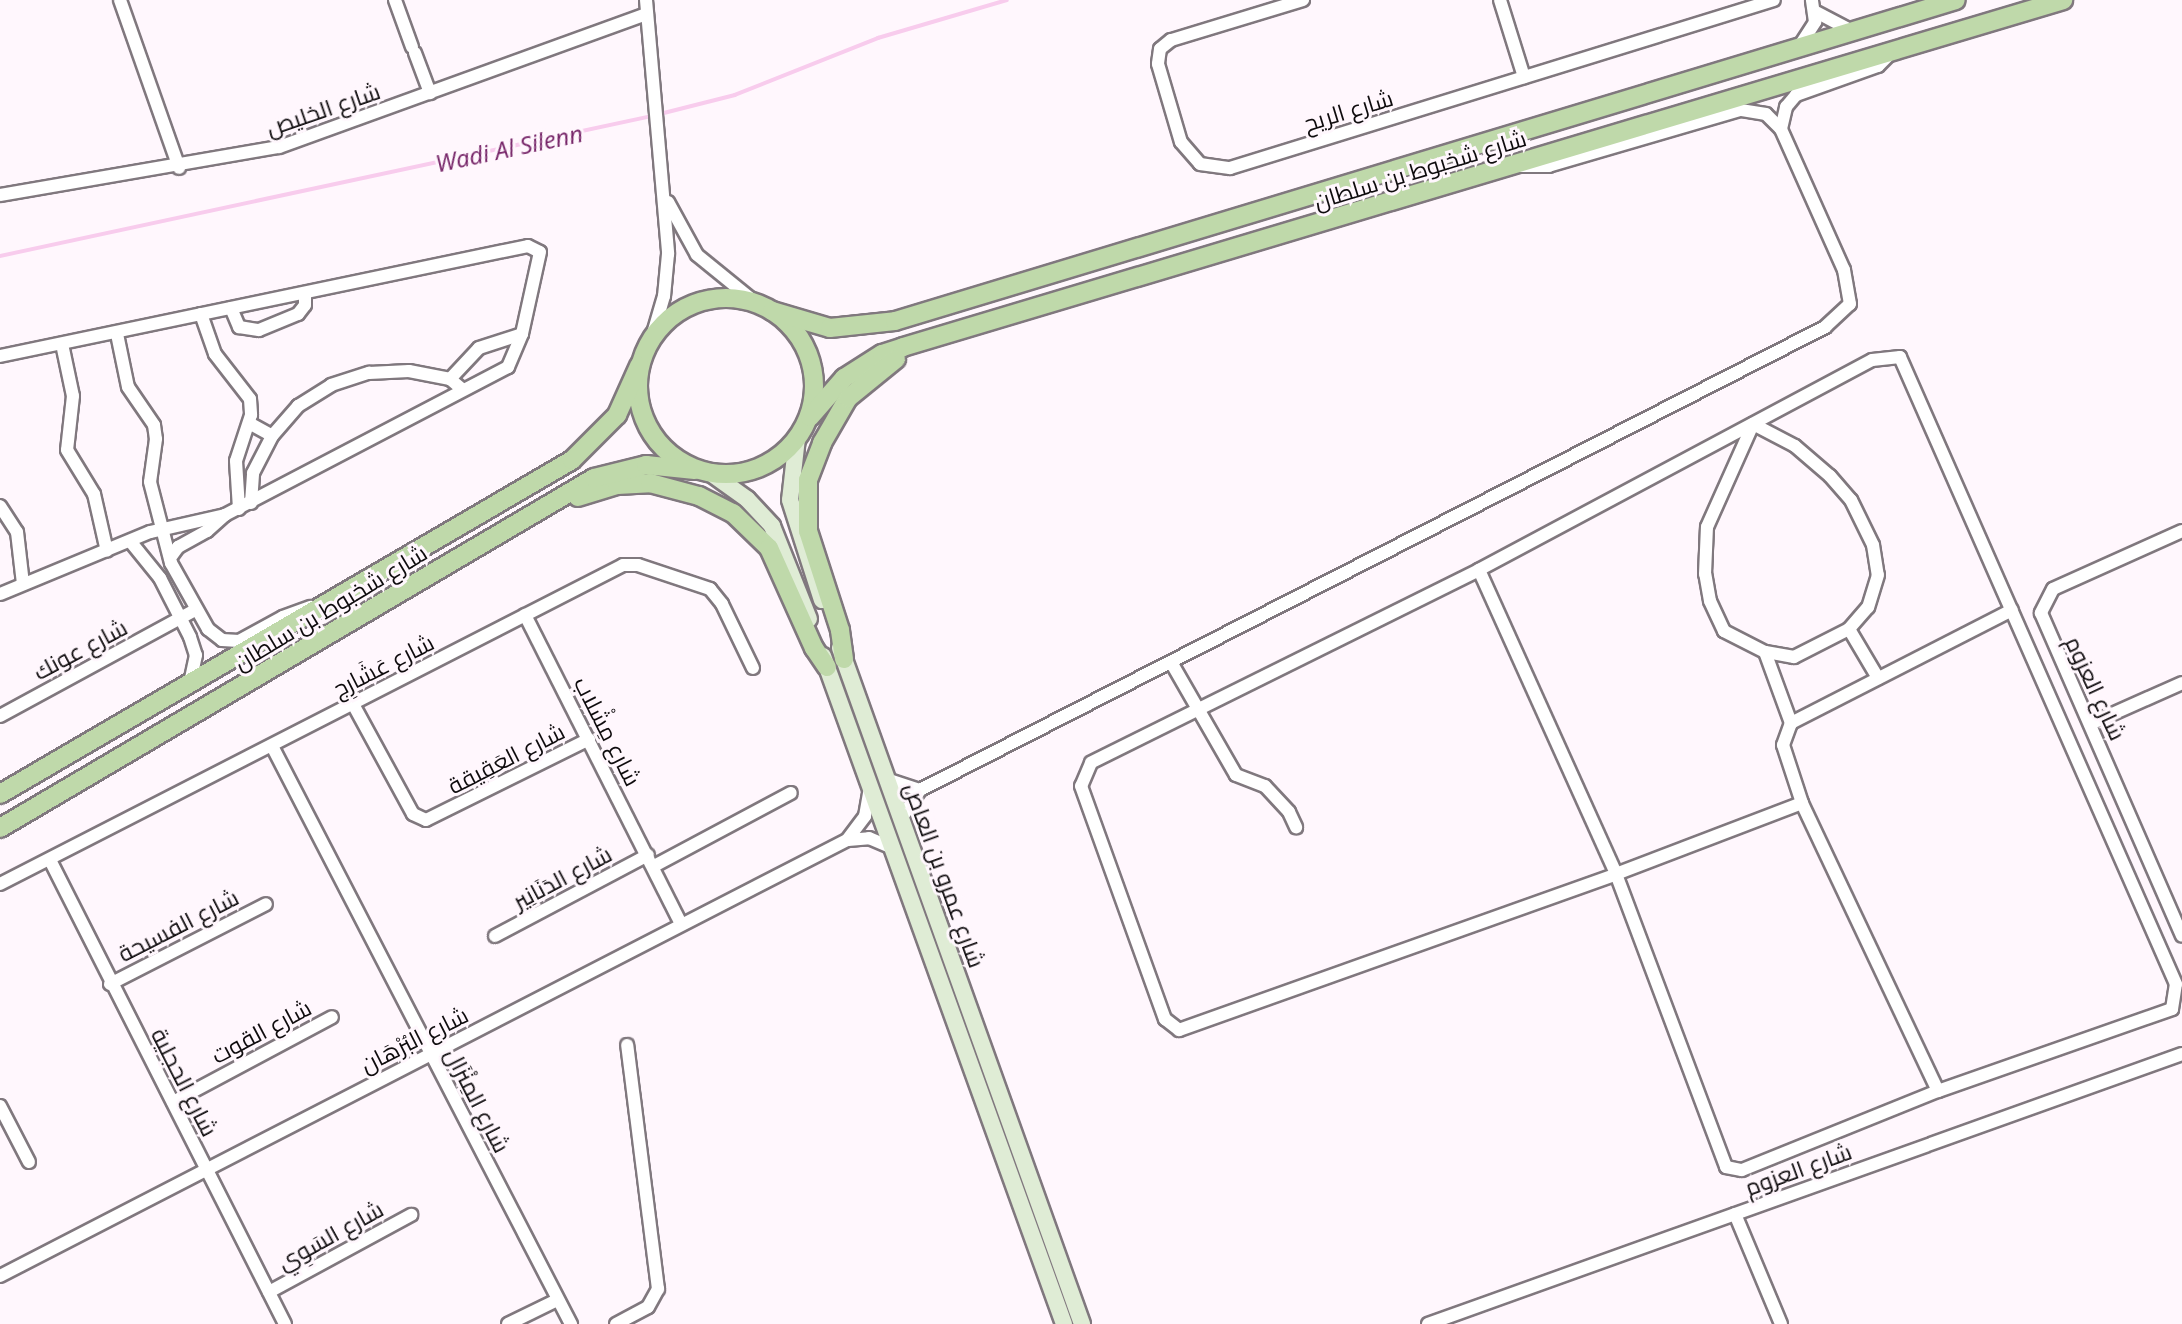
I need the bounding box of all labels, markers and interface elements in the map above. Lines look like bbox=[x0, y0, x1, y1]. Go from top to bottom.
street label: شارع الخليص bbox=[262, 77, 384, 141]
street label: شارع الريح bbox=[1300, 83, 1396, 137]
water label: Wadi Al Silenn bbox=[433, 118, 585, 178]
street label: شارع شخبوط بن سلطان bbox=[1310, 124, 1530, 214]
street label: شارع شخبوط بن سلطان bbox=[228, 538, 432, 676]
street label: شارع عونك bbox=[28, 613, 132, 685]
street label: شارع عَشَارِج bbox=[328, 628, 438, 702]
street label: شارع العزوم bbox=[2060, 632, 2132, 744]
street label: شارع مِشْلاب bbox=[569, 672, 647, 790]
street label: شارع العَقِيقة bbox=[443, 717, 569, 799]
street label: شارع عمرو بن العاص bbox=[899, 779, 991, 971]
street label: شارع الدَنَانِير bbox=[508, 839, 616, 915]
street label: شارع الفسيحة bbox=[113, 883, 243, 967]
street label: شارع القوت bbox=[206, 993, 316, 1069]
street label: شارع البُرْهَان bbox=[356, 1000, 472, 1078]
street label: شارع الحجلية bbox=[146, 1023, 224, 1141]
street label: شارع المِنْزَال bbox=[440, 1043, 516, 1157]
street label: شارع العزوم bbox=[1741, 1137, 1855, 1201]
street label: شارع السَوِي bbox=[272, 1195, 388, 1275]

